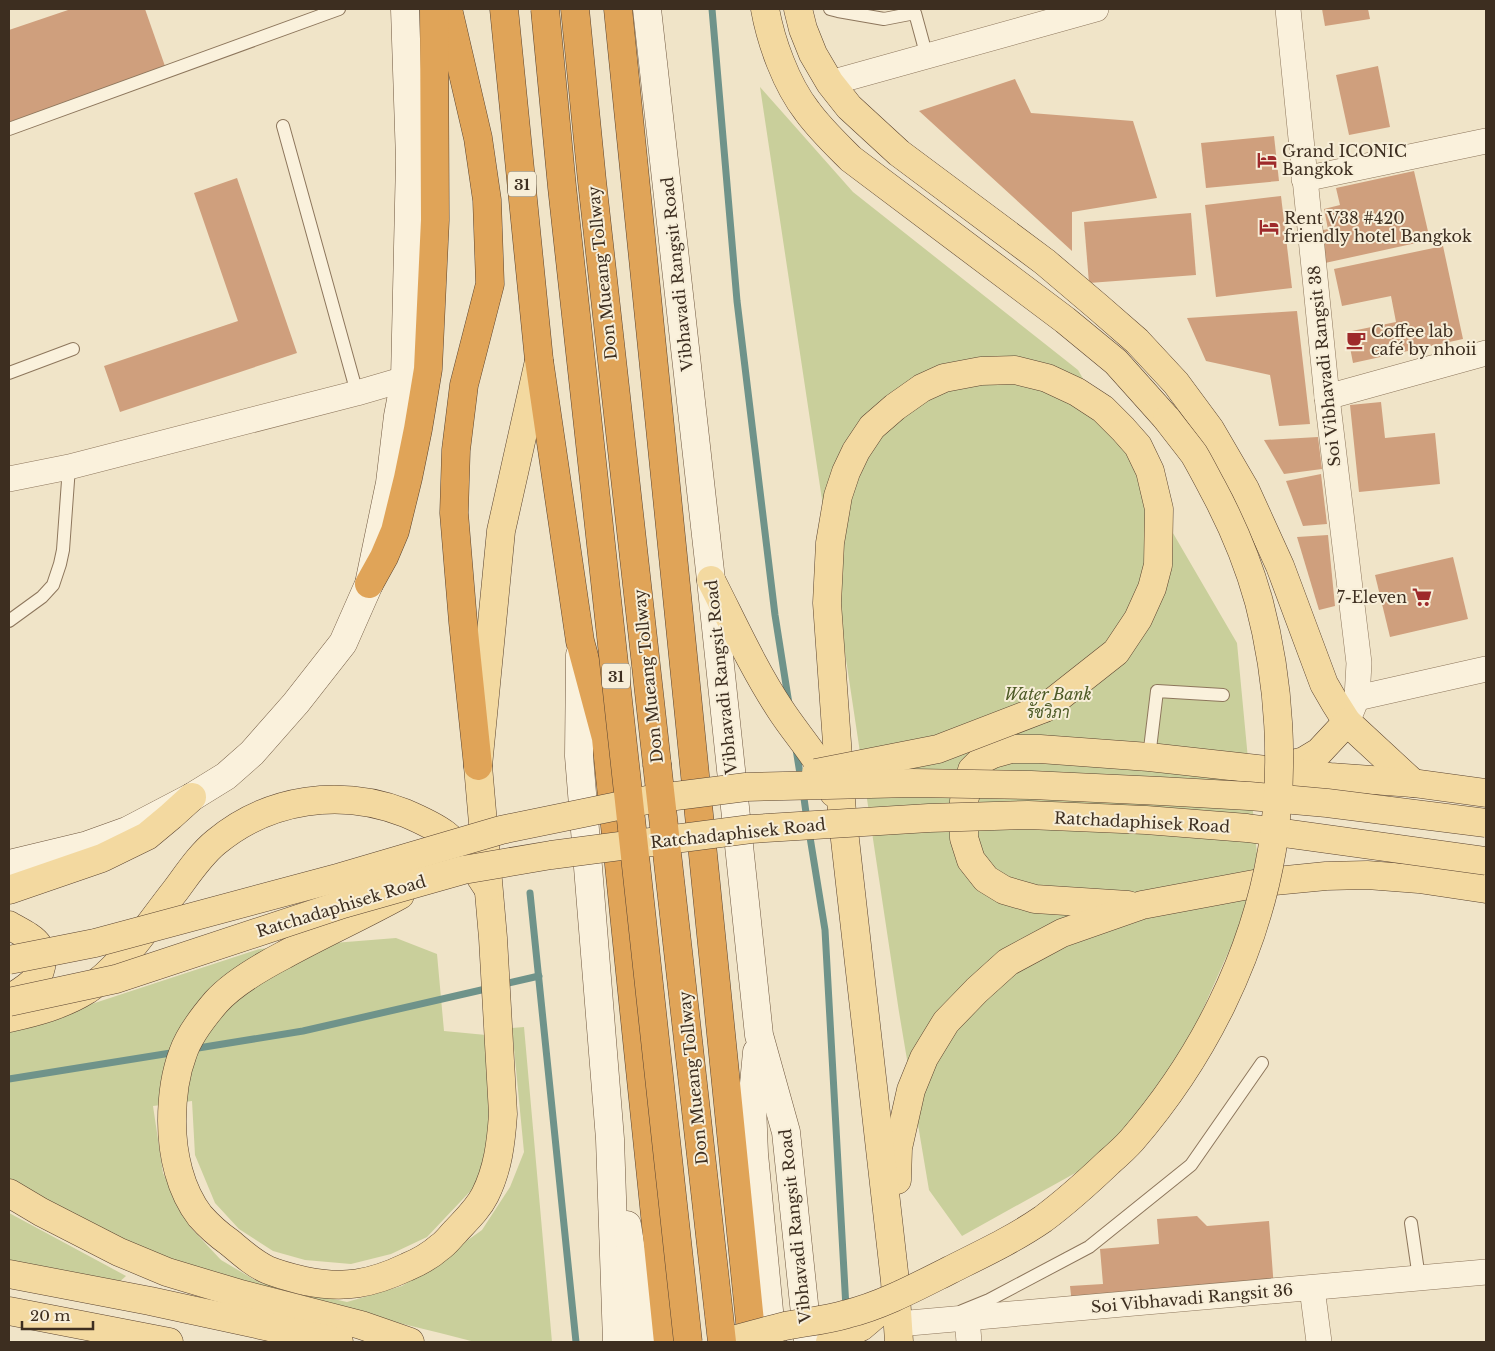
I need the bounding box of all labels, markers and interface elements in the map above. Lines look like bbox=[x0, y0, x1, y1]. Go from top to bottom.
place label: Grand ICONIC Bangkok bbox=[1282, 141, 1407, 179]
hotel icon: Grand ICONIC Bangkok bbox=[1256, 149, 1278, 171]
road number: 31 bbox=[508, 172, 536, 196]
street label: Vibhavadi Rangsit Road bbox=[657, 176, 697, 373]
street label: Don Mueang Tollway bbox=[583, 184, 621, 361]
place label: Rent V38 #420 friendly hotel Bangkok bbox=[1284, 208, 1472, 246]
hotel icon: Rent V38 #420 friendly hotel Bangkok bbox=[1258, 216, 1280, 238]
street label: Soi Vibhavadi Rangsit 38 bbox=[1303, 264, 1345, 468]
place label: Coffee lab café by nhoii bbox=[1371, 321, 1477, 359]
cafe icon: Coffee lab café by nhoii bbox=[1345, 329, 1367, 351]
street label: Vibhavadi Rangsit Road bbox=[701, 579, 741, 776]
supermarket icon: 7-Eleven bbox=[1411, 586, 1433, 608]
street label: Don Mueang Tollway bbox=[629, 587, 667, 764]
place label: 7-Eleven bbox=[1337, 587, 1407, 607]
road number: 31 bbox=[602, 664, 630, 688]
park label: Water Bank รัชวิภา bbox=[1004, 684, 1092, 722]
street label: Ratchadaphisek Road bbox=[1053, 807, 1231, 837]
street label: Ratchadaphisek Road bbox=[649, 814, 827, 852]
street label: Ratchadaphisek Road bbox=[254, 871, 428, 941]
street label: Don Mueang Tollway bbox=[674, 989, 712, 1166]
street label: Vibhavadi Rangsit Road bbox=[775, 1128, 815, 1325]
street label: Soi Vibhavadi Rangsit 36 bbox=[1090, 1279, 1294, 1317]
scale bar bbox=[22, 1298, 94, 1330]
text: 20 m bbox=[30, 1306, 70, 1325]

